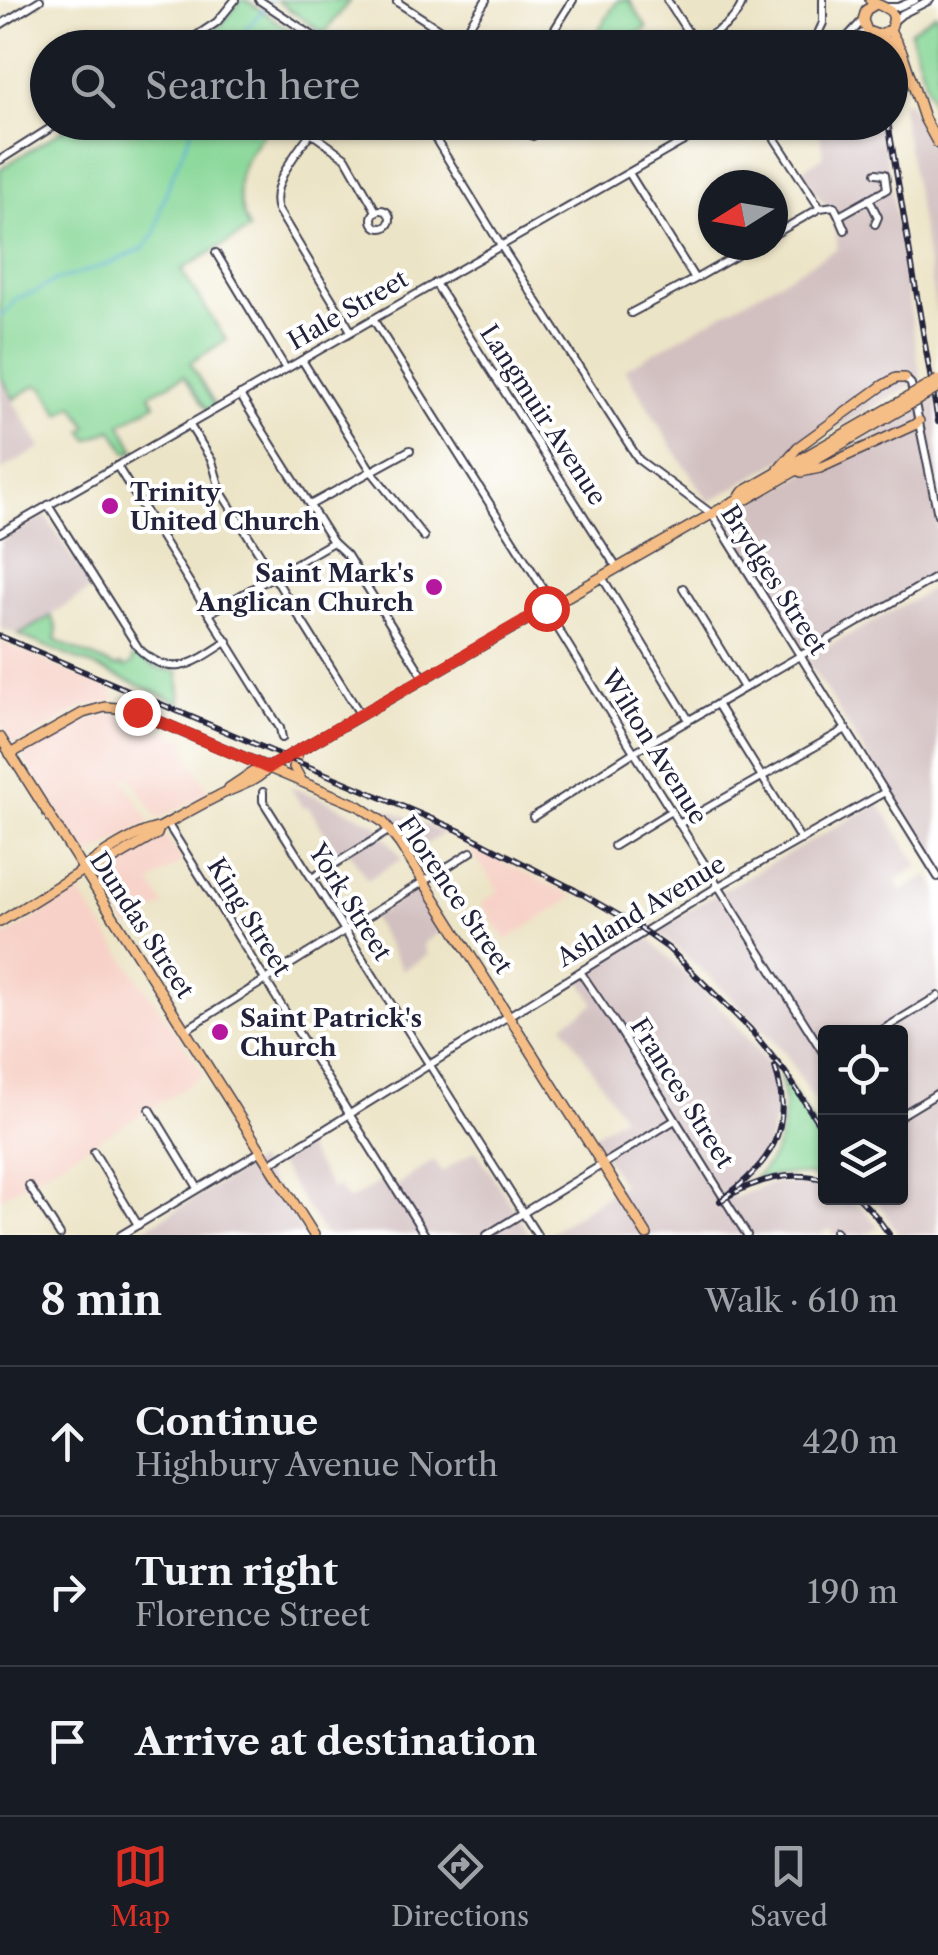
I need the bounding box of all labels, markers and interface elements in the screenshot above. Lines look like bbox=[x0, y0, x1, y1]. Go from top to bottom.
search box bbox=[30, 30, 908, 140]
icon: search bbox=[65, 58, 120, 113]
text: Search here bbox=[145, 62, 360, 109]
north arrow bbox=[698, 170, 788, 260]
street label: Hale Street bbox=[283, 263, 414, 357]
street label: Langmuir Avenue bbox=[473, 319, 613, 511]
place label: Trinity United Church bbox=[130, 477, 320, 537]
marker: Trinity United Church bbox=[99, 495, 121, 517]
street label: Brydges Street bbox=[714, 499, 834, 661]
place label: Saint Mark's Anglican Church bbox=[196, 558, 414, 618]
marker: Saint Mark's Anglican Church bbox=[423, 576, 445, 598]
route start bbox=[524, 586, 570, 632]
street label: Wilton Avenue bbox=[594, 663, 714, 830]
route end bbox=[115, 690, 161, 736]
street label: Florence Street bbox=[391, 810, 519, 980]
street label: York Street bbox=[301, 837, 398, 966]
street label: Dundas Street bbox=[83, 846, 201, 1004]
street label: Ashland Avenue bbox=[550, 849, 731, 974]
street label: King Street bbox=[201, 852, 298, 982]
place label: Saint Patrick's Church bbox=[240, 1003, 422, 1063]
street label: Frances Street bbox=[624, 1012, 741, 1174]
marker: Saint Patrick's Church bbox=[209, 1021, 231, 1043]
map controls bbox=[818, 1025, 908, 1205]
button: locate bbox=[818, 1025, 908, 1115]
button: layers bbox=[818, 1115, 908, 1205]
text: 8 min bbox=[40, 1274, 162, 1326]
text: Walk · 610 m bbox=[705, 1281, 898, 1320]
text: Continue bbox=[135, 1398, 318, 1445]
icon: ahead bbox=[40, 1414, 95, 1469]
text: 420 m bbox=[802, 1422, 898, 1461]
text: Highbury Avenue North bbox=[135, 1445, 498, 1484]
text: Turn right bbox=[135, 1548, 338, 1595]
icon: right bbox=[40, 1564, 95, 1619]
text: 190 m bbox=[807, 1572, 898, 1611]
text: Florence Street bbox=[135, 1595, 370, 1634]
icon: arrive bbox=[40, 1714, 95, 1769]
text: Arrive at destination bbox=[135, 1718, 538, 1765]
tab: Map bbox=[110, 1839, 170, 1933]
tab: Directions bbox=[391, 1839, 529, 1933]
tab: Saved bbox=[750, 1839, 828, 1933]

